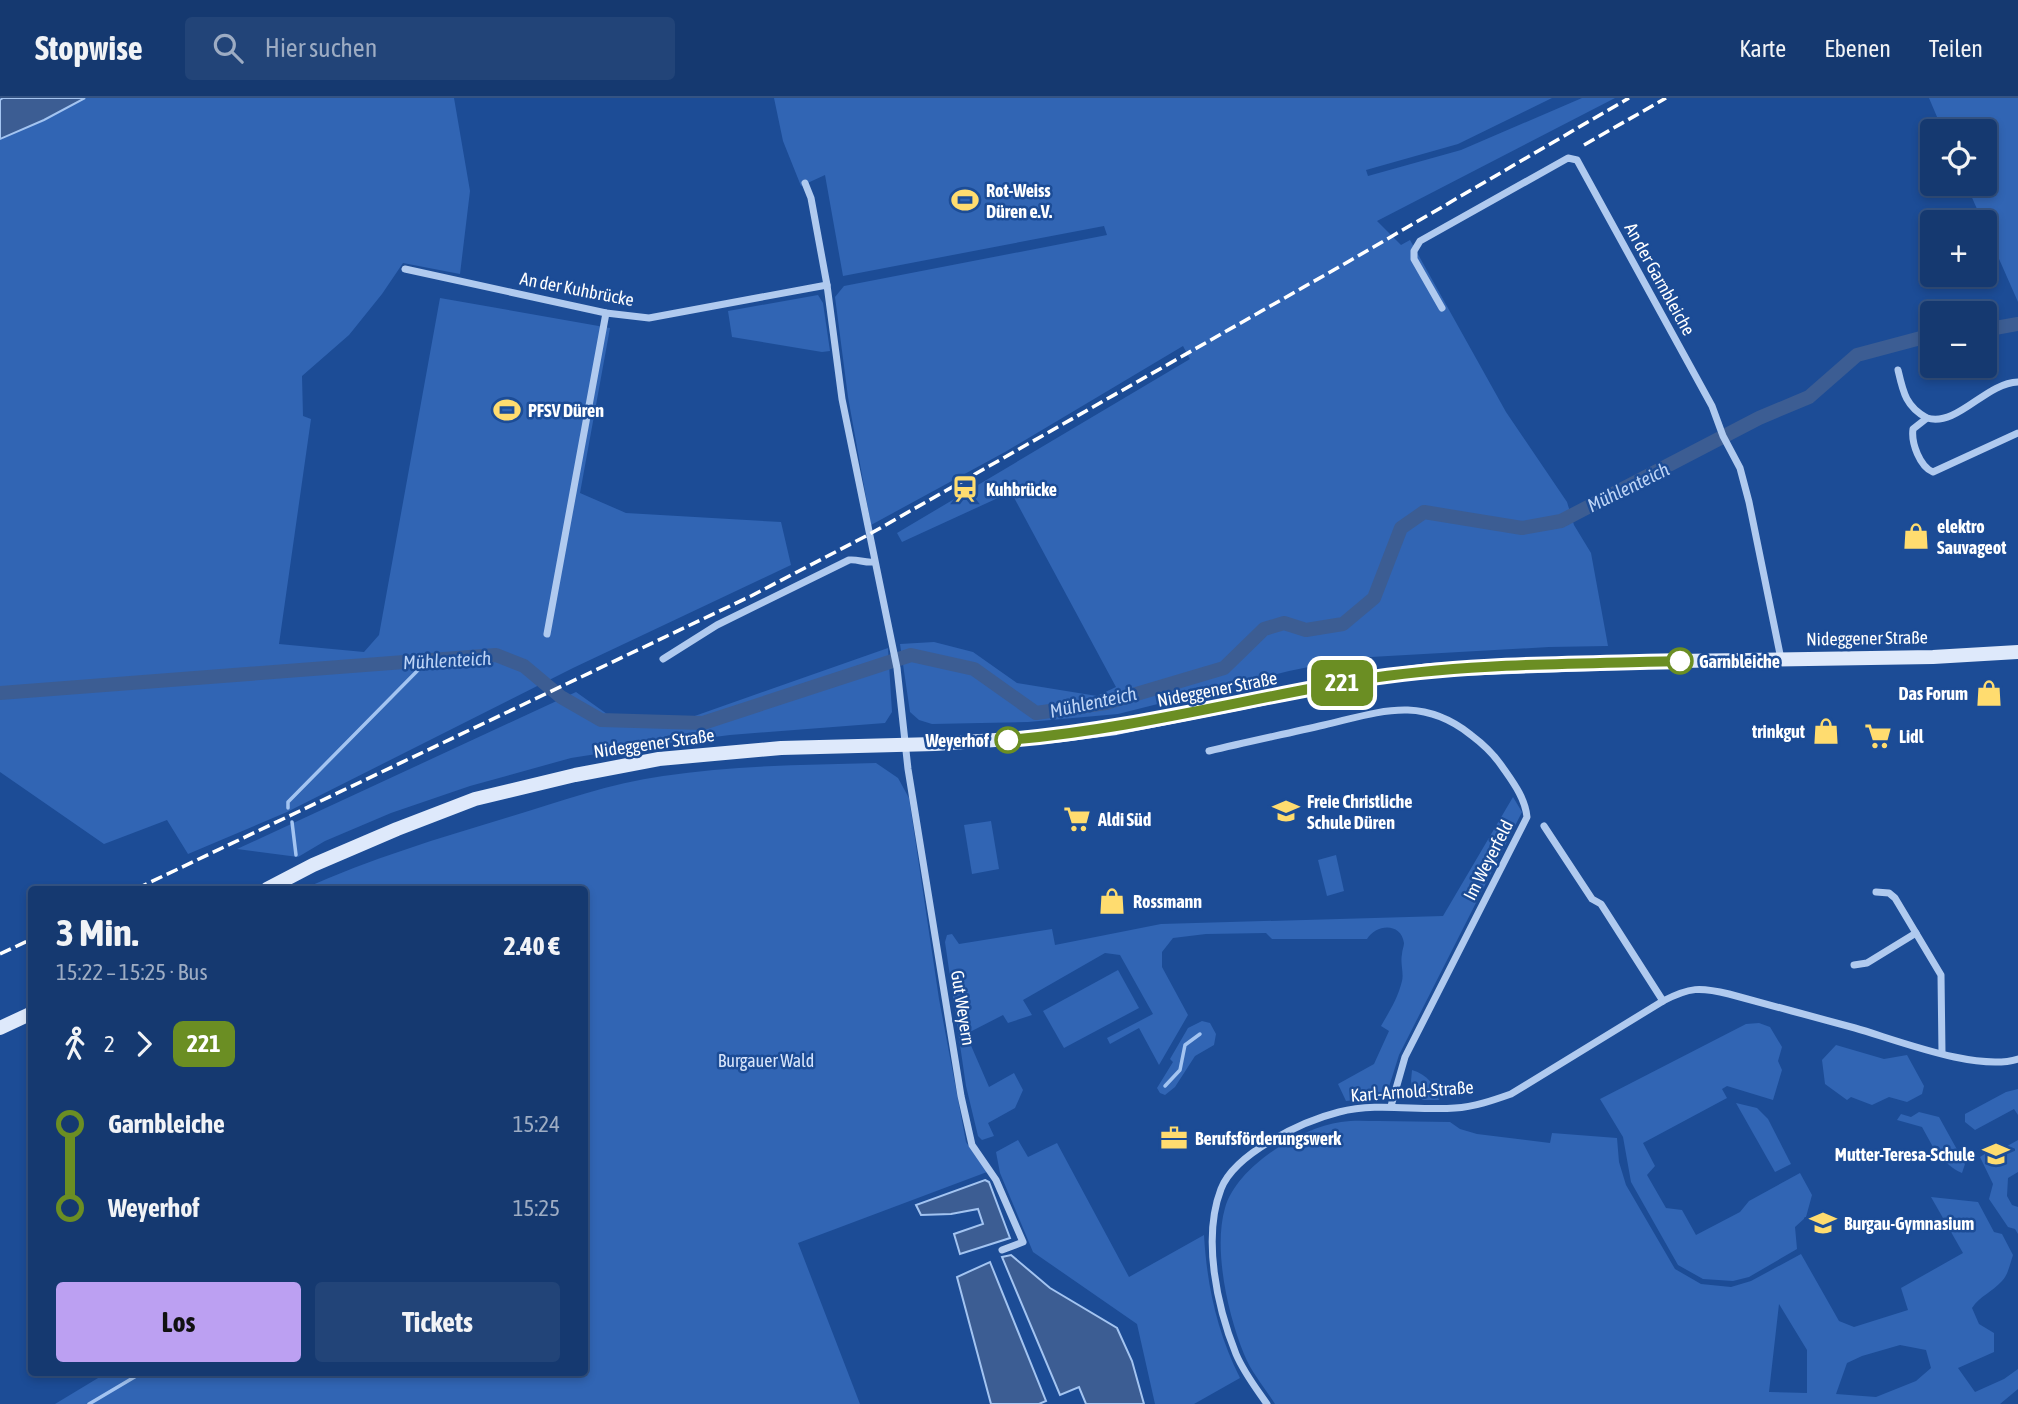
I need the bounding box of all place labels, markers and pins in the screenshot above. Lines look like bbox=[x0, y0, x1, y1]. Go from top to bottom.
place label: Rot-Weiss Düren e.V. bbox=[986, 180, 1052, 222]
sports icon: Rot-Weiss Düren e.V. bbox=[950, 185, 980, 215]
sports icon: PFSV Düren bbox=[492, 395, 522, 425]
place label: PFSV Düren bbox=[528, 400, 604, 421]
station icon: Kuhbrücke bbox=[950, 474, 980, 504]
place label: Kuhbrücke bbox=[986, 479, 1057, 500]
place label: elektro Sauvageot bbox=[1937, 516, 2007, 558]
shop icon: elektro Sauvageot bbox=[1901, 521, 1931, 551]
marker: Garnbleiche bbox=[1667, 648, 1693, 674]
place label: Garnbleiche bbox=[1699, 651, 1780, 672]
shop icon: Das Forum bbox=[1974, 678, 2004, 708]
place label: Das Forum bbox=[1898, 683, 1968, 704]
shop icon: trinkgut bbox=[1811, 716, 1841, 746]
place label: trinkgut bbox=[1751, 721, 1806, 742]
supermarket icon: Lidl bbox=[1863, 721, 1893, 751]
place label: Lidl bbox=[1899, 726, 1924, 747]
marker: Weyerhof bbox=[995, 727, 1021, 753]
place label: Weyerhof bbox=[925, 730, 990, 751]
place label: Freie Christliche Schule Düren bbox=[1307, 791, 1412, 833]
school or university icon: Freie Christliche Schule Düren bbox=[1271, 796, 1301, 826]
supermarket icon: Aldi Süd bbox=[1062, 804, 1092, 834]
place label: Aldi Süd bbox=[1097, 809, 1151, 830]
shop icon: Rossmann bbox=[1097, 886, 1127, 916]
place label: Rossmann bbox=[1133, 891, 1202, 912]
office icon: Berufsförderungswerk bbox=[1159, 1123, 1189, 1153]
place label: Berufsförderungswerk bbox=[1195, 1128, 1342, 1149]
school or university icon: Mutter-Teresa-Schule bbox=[1981, 1139, 2011, 1169]
place label: Mutter-Teresa-Schule bbox=[1835, 1144, 1975, 1165]
school or university icon: Burgau-Gymnasium bbox=[1808, 1208, 1838, 1238]
place label: Burgau-Gymnasium bbox=[1844, 1213, 1974, 1234]

